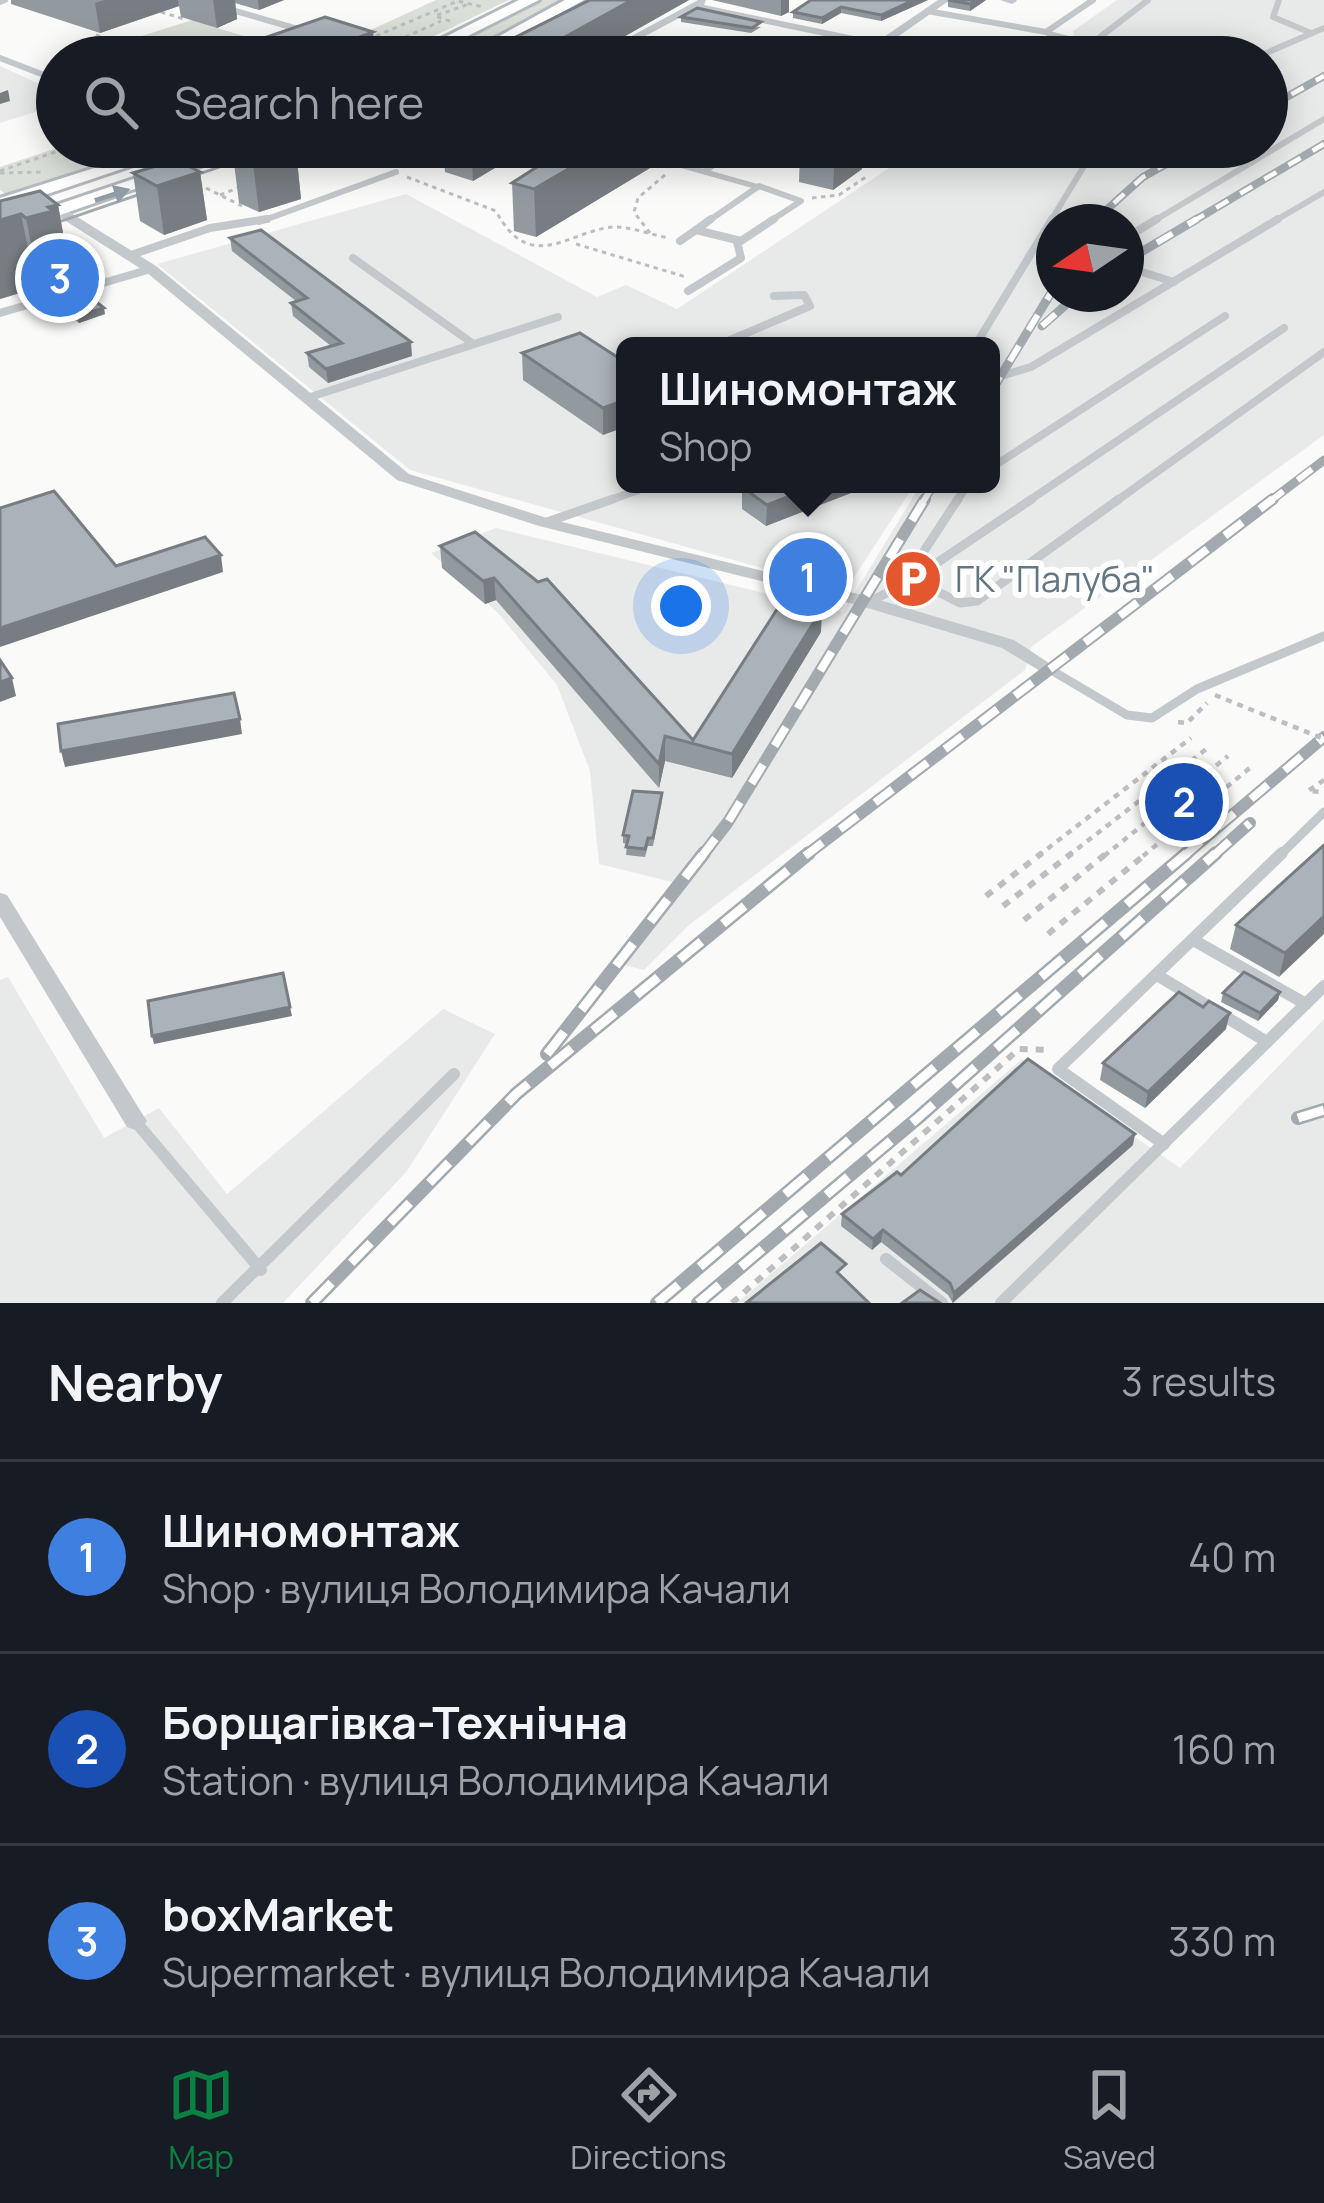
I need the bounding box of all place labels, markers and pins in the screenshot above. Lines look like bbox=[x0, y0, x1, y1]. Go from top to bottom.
pin: 3 bbox=[21, 233, 99, 323]
pin: 1 bbox=[769, 532, 847, 622]
parking icon: ГК "Палуба" bbox=[882, 548, 944, 610]
place label: ГК "Палуба" bbox=[955, 554, 1155, 603]
pin: 2 bbox=[1145, 757, 1223, 847]

